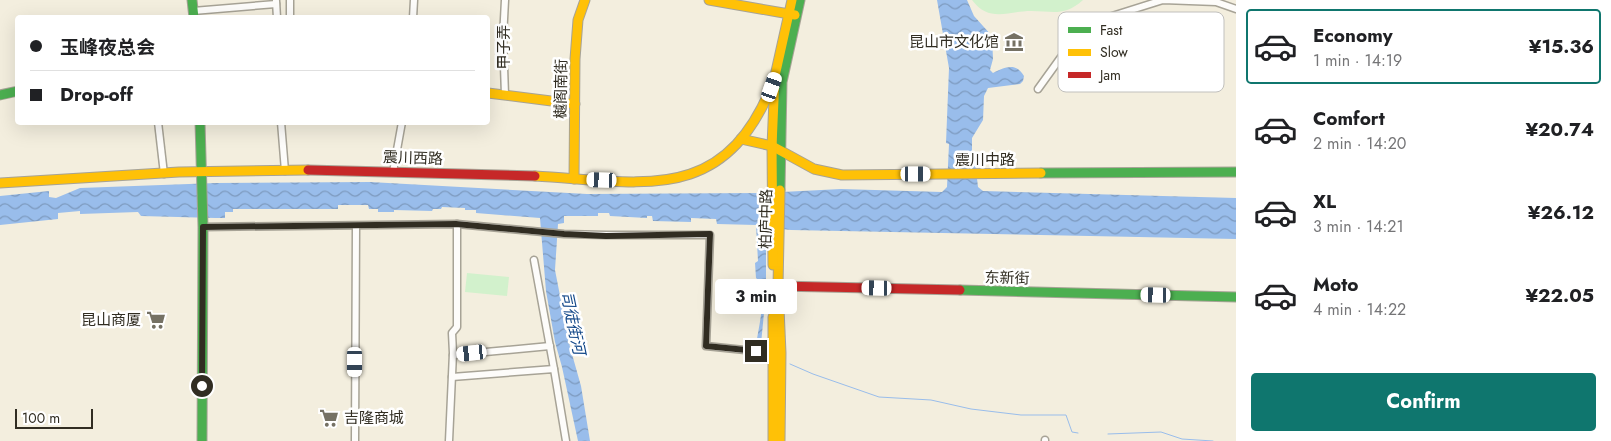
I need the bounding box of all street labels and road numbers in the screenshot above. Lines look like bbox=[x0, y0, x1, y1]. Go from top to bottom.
street label: 甲子弄 bbox=[493, 24, 515, 70]
street label: 樾阁南街 bbox=[549, 59, 573, 119]
street label: 震川西路 bbox=[383, 146, 443, 170]
street label: 震川中路 bbox=[955, 149, 1015, 171]
street label: 柏庐中路 bbox=[754, 189, 778, 249]
street label: 东新街 bbox=[984, 267, 1030, 289]

